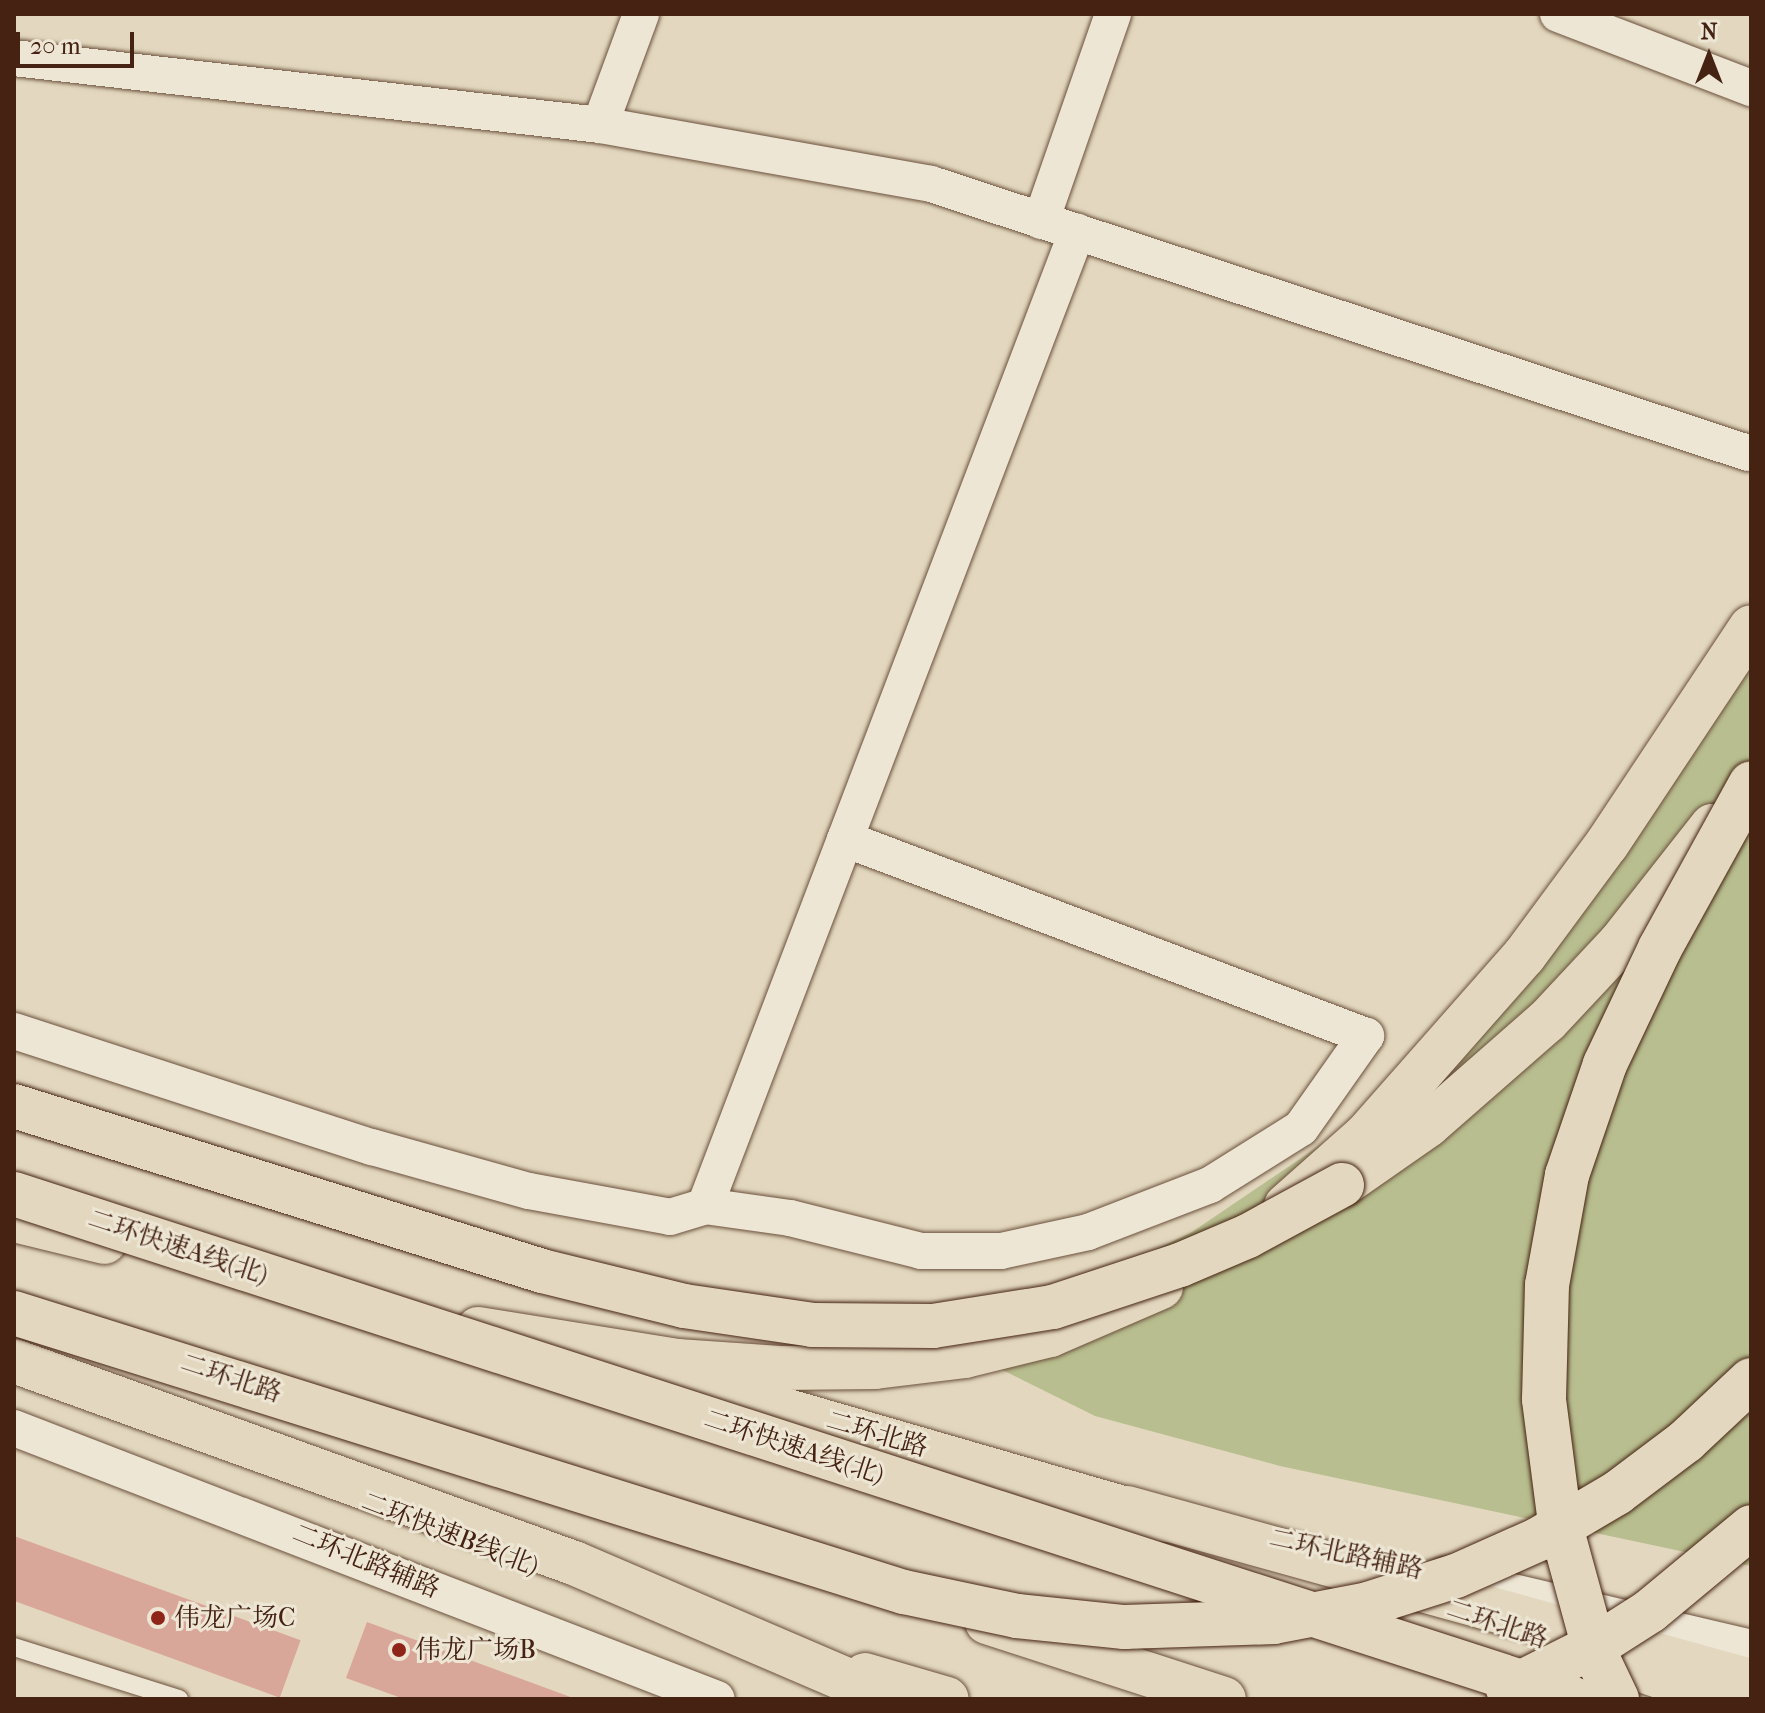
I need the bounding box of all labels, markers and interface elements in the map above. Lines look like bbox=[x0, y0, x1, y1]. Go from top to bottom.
scale bar bbox=[20, 16, 138, 66]
north arrow bbox=[1669, 16, 1749, 96]
text: N bbox=[1701, 19, 1717, 45]
text: 20 m bbox=[30, 32, 81, 60]
street label: 二环快速A线(北) bbox=[84, 1203, 272, 1291]
street label: 二环北路 bbox=[177, 1347, 285, 1409]
street label: 二环快速A线(北) bbox=[700, 1403, 888, 1491]
street label: 二环北路 bbox=[823, 1405, 931, 1463]
street label: 二环快速B线(北) bbox=[357, 1486, 543, 1582]
street label: 二环北路辅路 bbox=[288, 1517, 444, 1605]
street label: 二环北路辅路 bbox=[1266, 1523, 1426, 1585]
street label: 二环北路 bbox=[1443, 1593, 1551, 1655]
place label: 伟龙广场C bbox=[174, 1602, 296, 1634]
marker: 伟龙广场C bbox=[149, 1609, 167, 1627]
place label: 伟龙广场B bbox=[415, 1634, 536, 1666]
marker: 伟龙广场B bbox=[390, 1641, 408, 1659]

